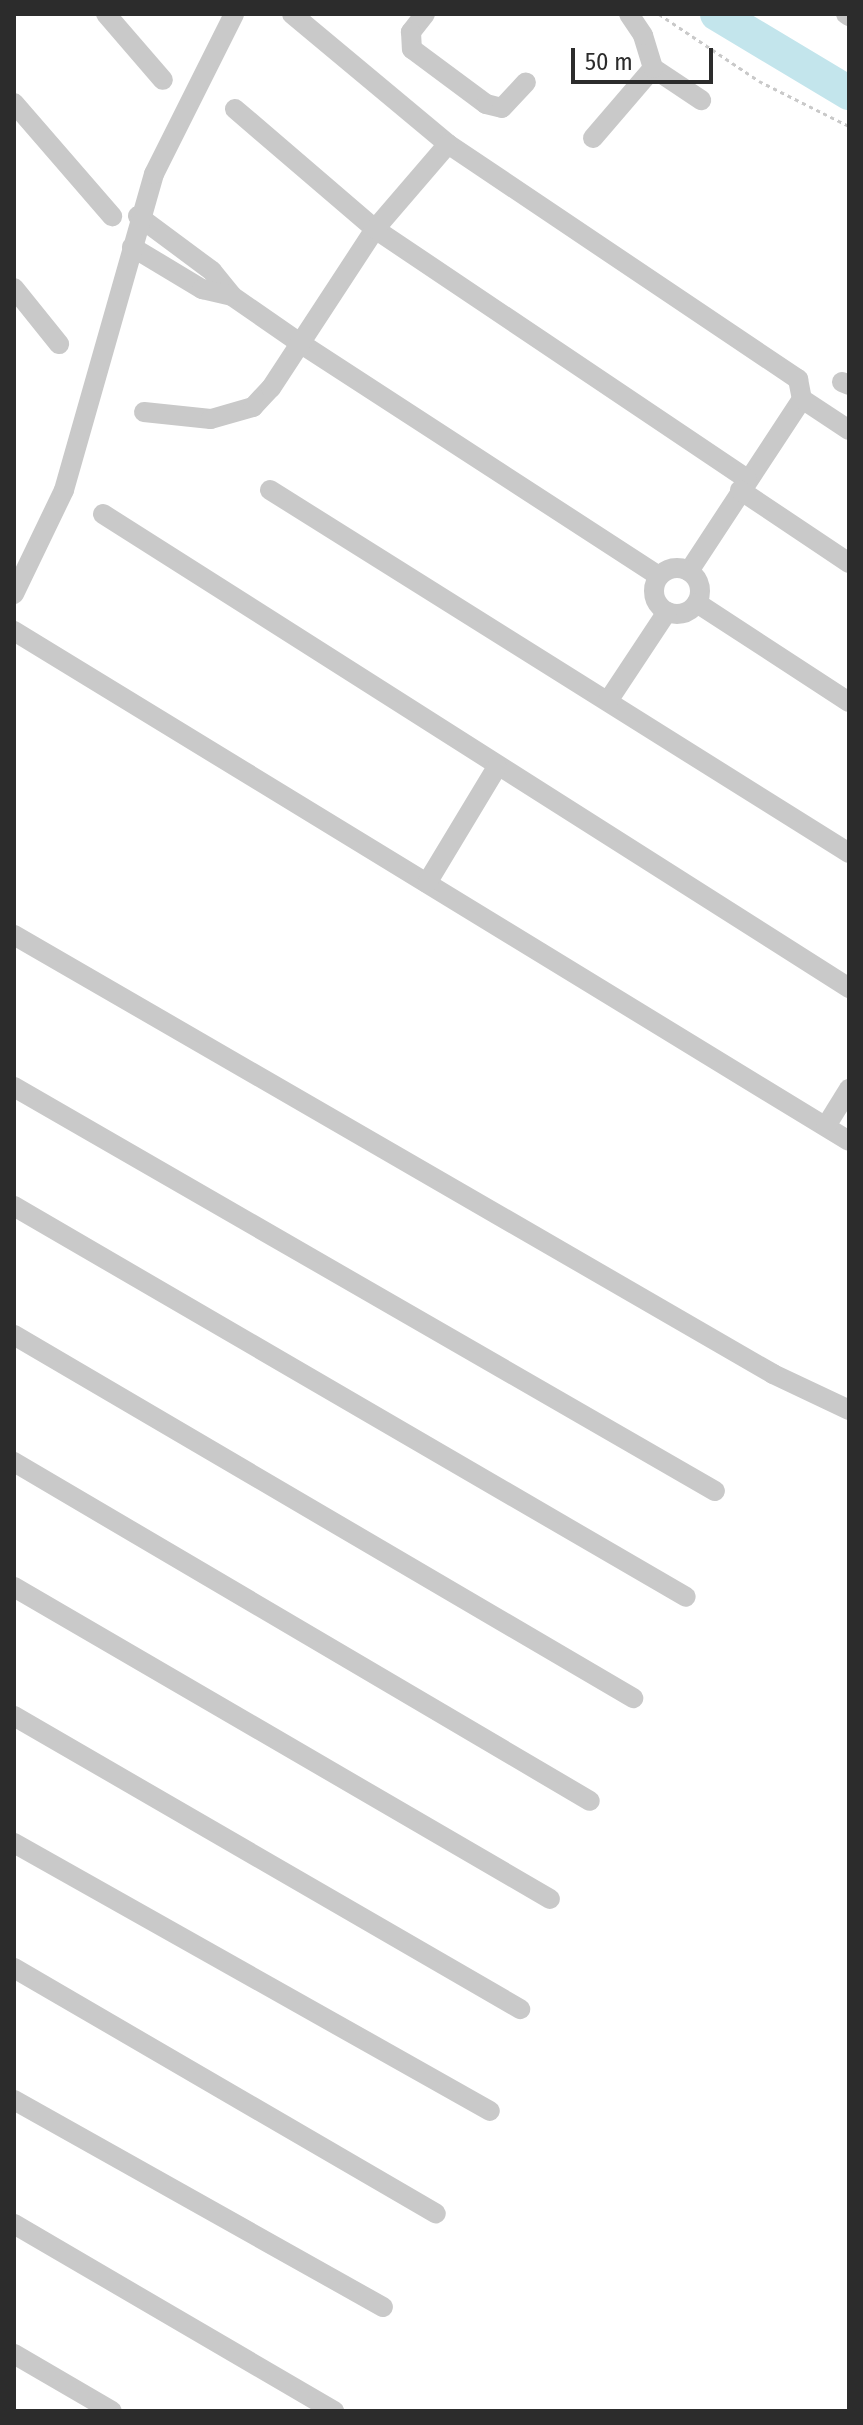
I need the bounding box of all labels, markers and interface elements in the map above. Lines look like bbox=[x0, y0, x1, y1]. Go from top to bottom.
scale bar bbox=[575, 32, 717, 82]
text: 50 m bbox=[585, 48, 633, 76]

